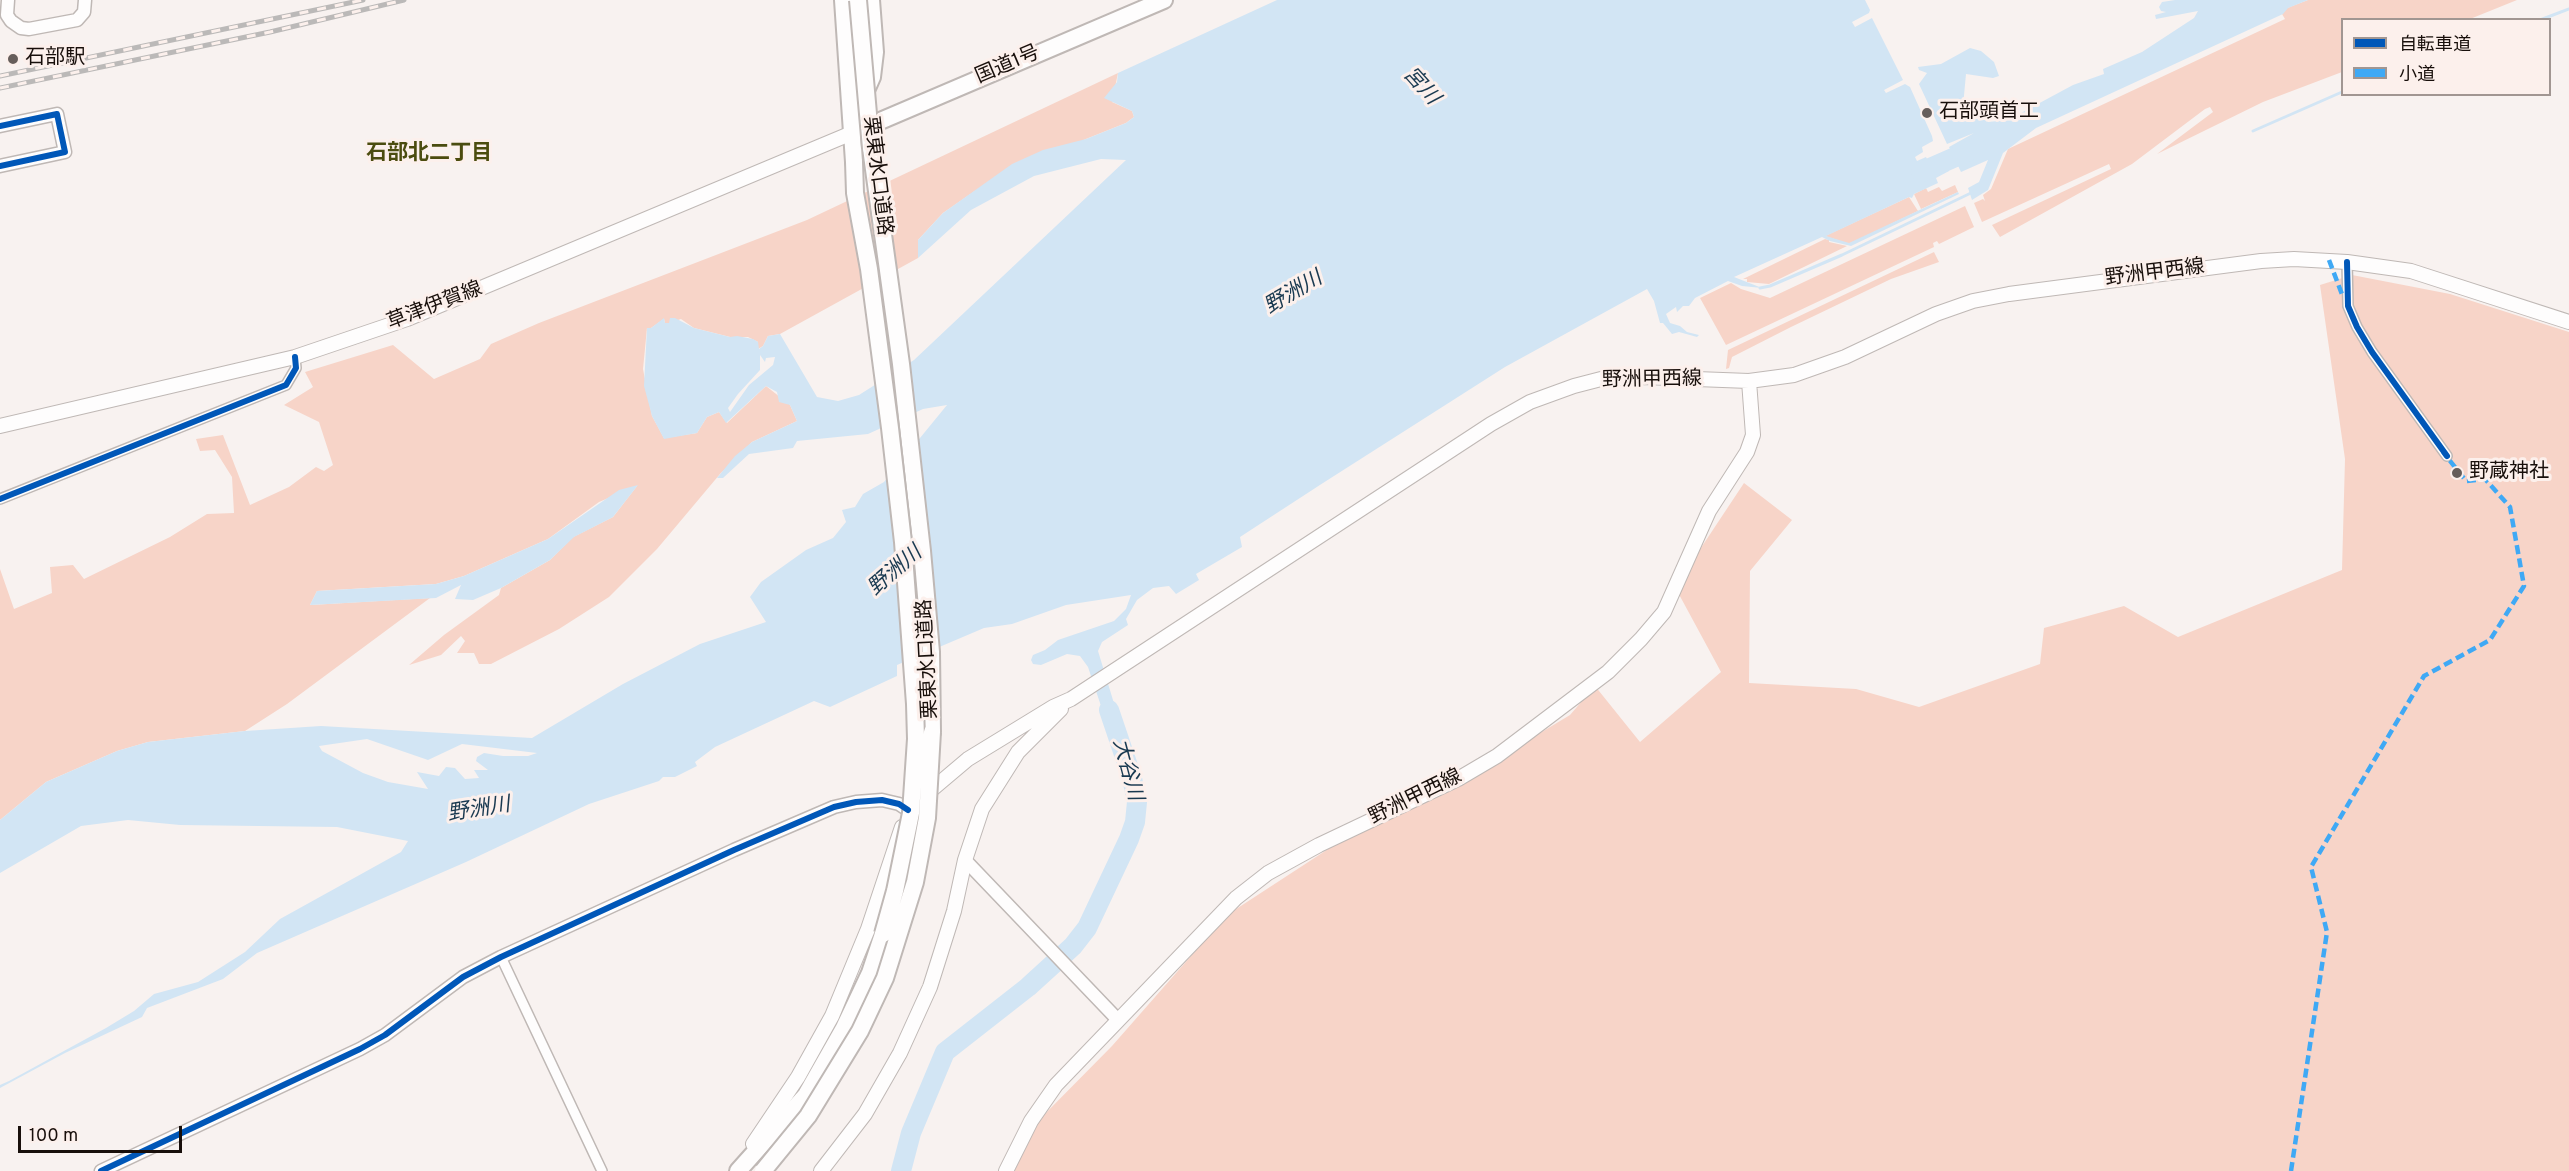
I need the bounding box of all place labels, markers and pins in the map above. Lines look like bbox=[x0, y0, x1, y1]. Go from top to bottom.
place label: 石部駅 bbox=[25, 47, 85, 71]
marker: 石部駅 bbox=[6, 52, 20, 66]
place label: 石部頭首工 bbox=[1939, 101, 2039, 125]
marker: 石部頭首工 bbox=[1920, 106, 1934, 120]
place label: 野蔵神社 bbox=[2469, 461, 2549, 485]
marker: 野蔵神社 bbox=[2450, 466, 2464, 480]

